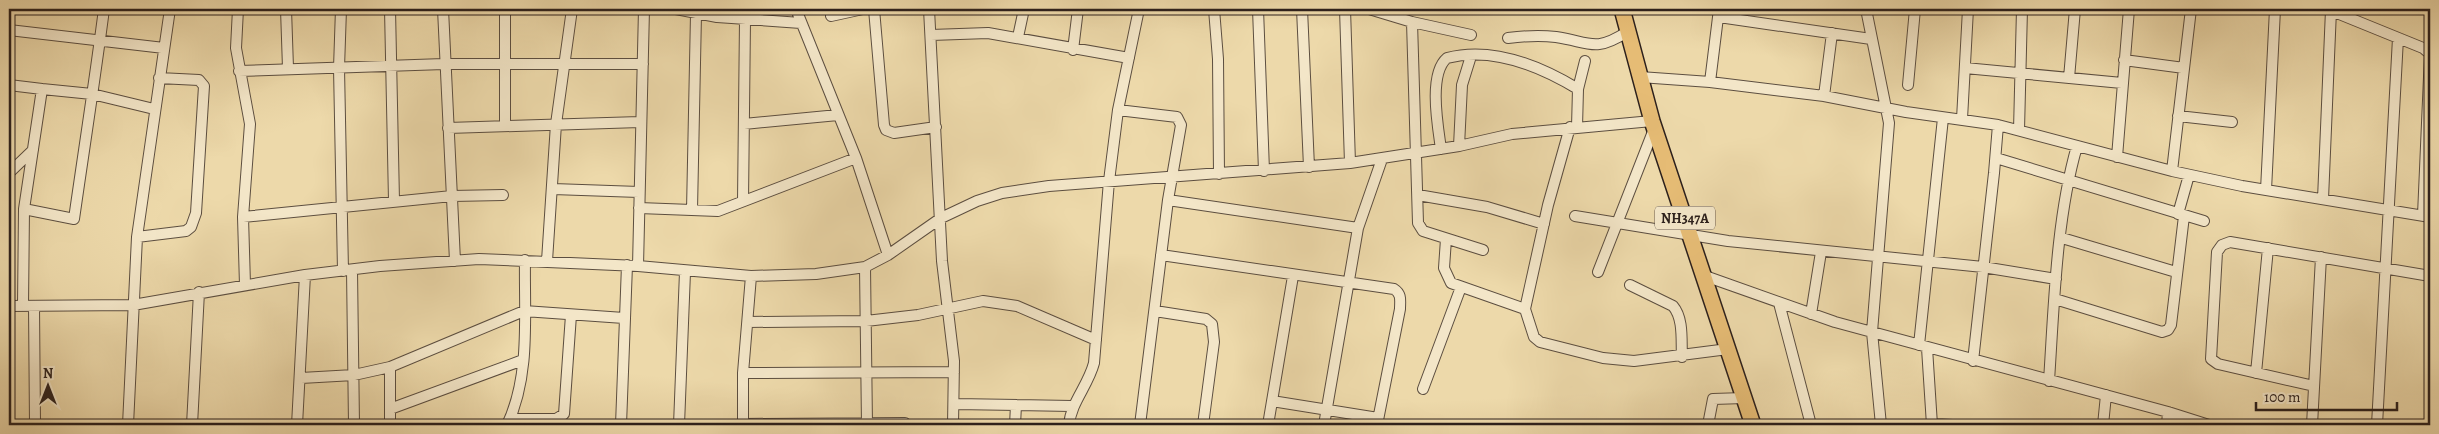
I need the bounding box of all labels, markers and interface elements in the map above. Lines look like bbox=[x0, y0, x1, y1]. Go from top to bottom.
road number: NH347A bbox=[1655, 207, 1715, 230]
north arrow bbox=[22, 362, 72, 412]
text: N bbox=[43, 364, 53, 383]
scale bar bbox=[2256, 379, 2398, 411]
text: 100 m bbox=[2264, 387, 2301, 407]

